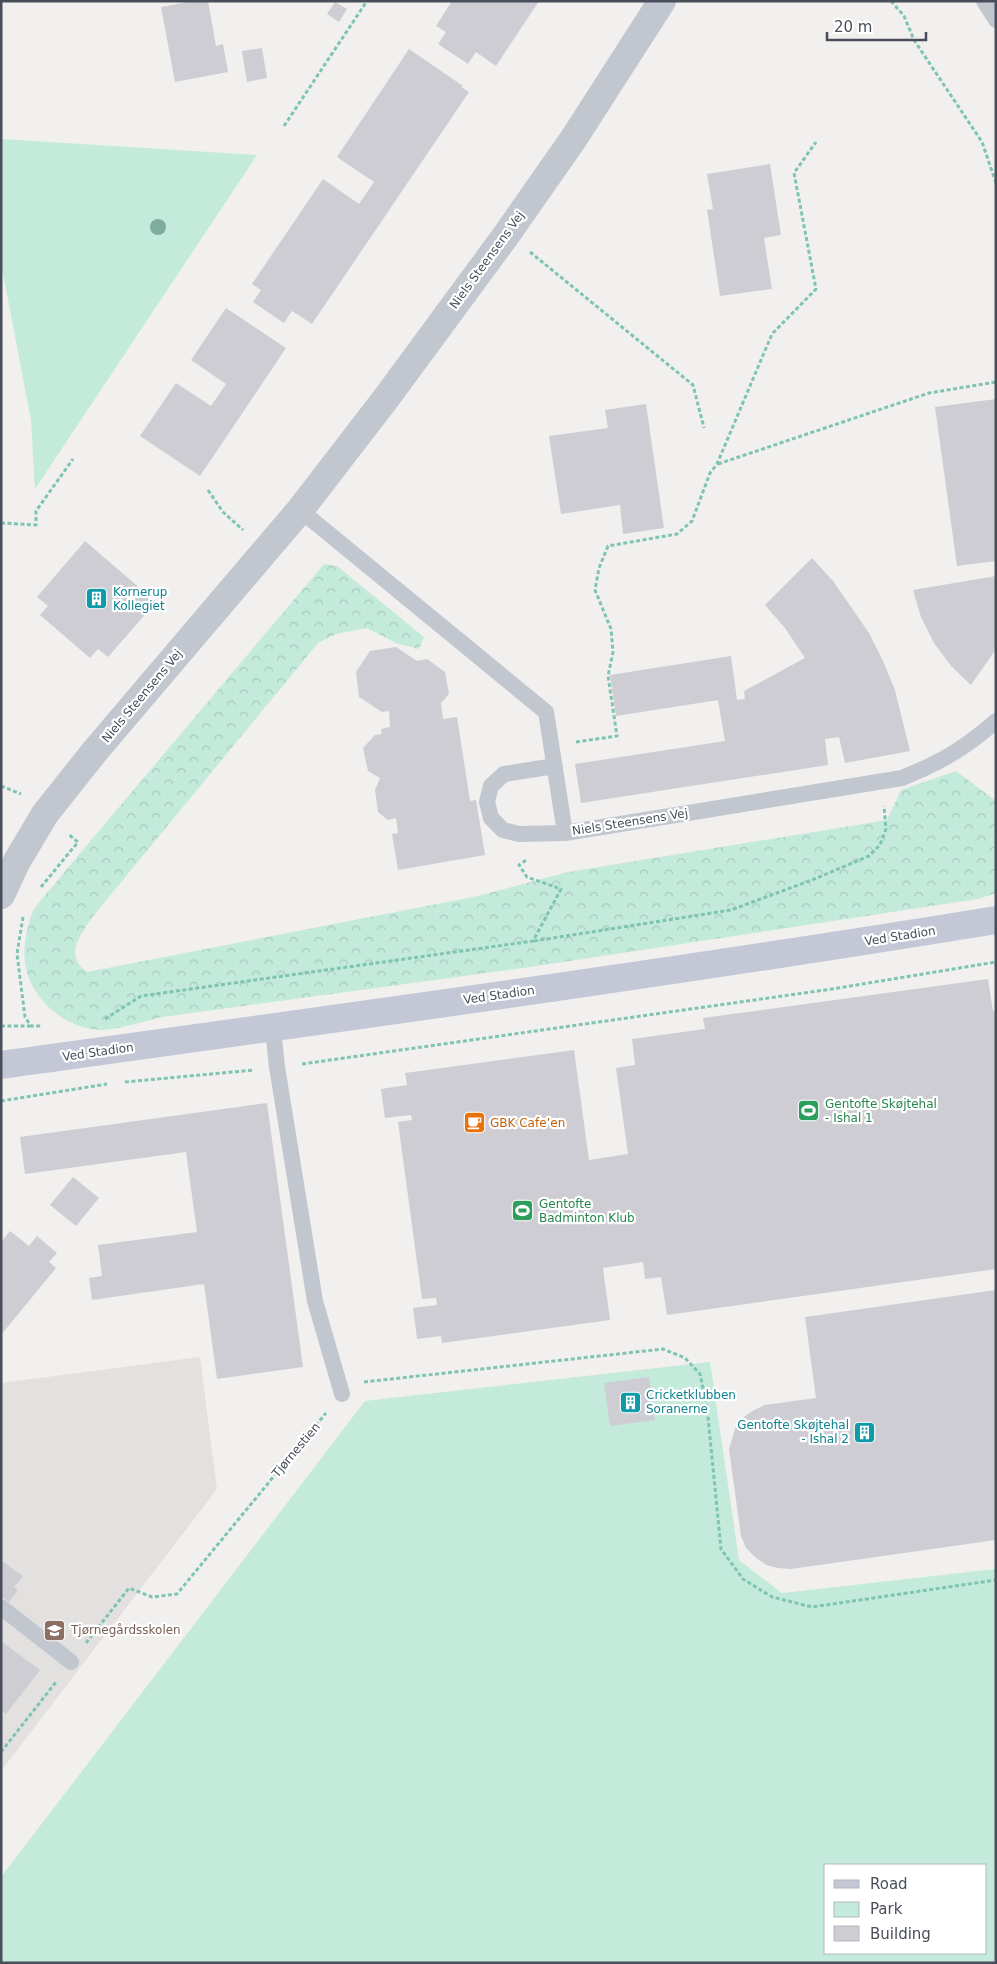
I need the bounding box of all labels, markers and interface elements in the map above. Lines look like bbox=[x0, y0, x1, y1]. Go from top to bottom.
scale bar bbox=[827, 10, 926, 42]
text: 20 m bbox=[834, 18, 872, 36]
street label: Niels Steensens Vej bbox=[447, 209, 527, 311]
place label: Kornerup Kollegiet bbox=[113, 585, 167, 613]
building icon: Kornerup Kollegiet bbox=[85, 587, 109, 611]
street label: Niels Steensens Vej bbox=[99, 647, 185, 745]
street label: Niels Steensens Vej bbox=[571, 806, 689, 838]
street label: Ved Stadion bbox=[864, 923, 936, 949]
street label: Ved Stadion bbox=[463, 983, 535, 1007]
street label: Ved Stadion bbox=[62, 1040, 134, 1064]
place label: Gentofte Skøjtehal - Ishal 1 bbox=[825, 1097, 937, 1125]
sports icon: Gentofte Skøjtehal - Ishal 1 bbox=[797, 1099, 821, 1123]
cafe icon: GBK Cafe’en bbox=[462, 1111, 486, 1135]
place label: GBK Cafe’en bbox=[490, 1116, 565, 1130]
place label: Gentofte Badminton Klub bbox=[539, 1197, 635, 1225]
sports icon: Gentofte Badminton Klub bbox=[511, 1199, 535, 1223]
place label: Cricketklubben Soranerne bbox=[646, 1388, 736, 1416]
building icon: Cricketklubben Soranerne bbox=[618, 1390, 642, 1414]
place label: Gentofte Skøjtehal - Ishal 2 bbox=[737, 1418, 849, 1446]
street label: Tjørnestien bbox=[268, 1420, 323, 1481]
building icon: Gentofte Skøjtehal - Ishal 2 bbox=[853, 1420, 877, 1444]
school or university icon: Tjørnegårdsskolen bbox=[43, 1618, 67, 1642]
place label: Tjørnegårdsskolen bbox=[70, 1623, 181, 1637]
legend bbox=[824, 1864, 987, 1954]
text: Road bbox=[870, 1875, 908, 1893]
text: Park bbox=[870, 1900, 903, 1918]
text: Building bbox=[870, 1925, 931, 1943]

